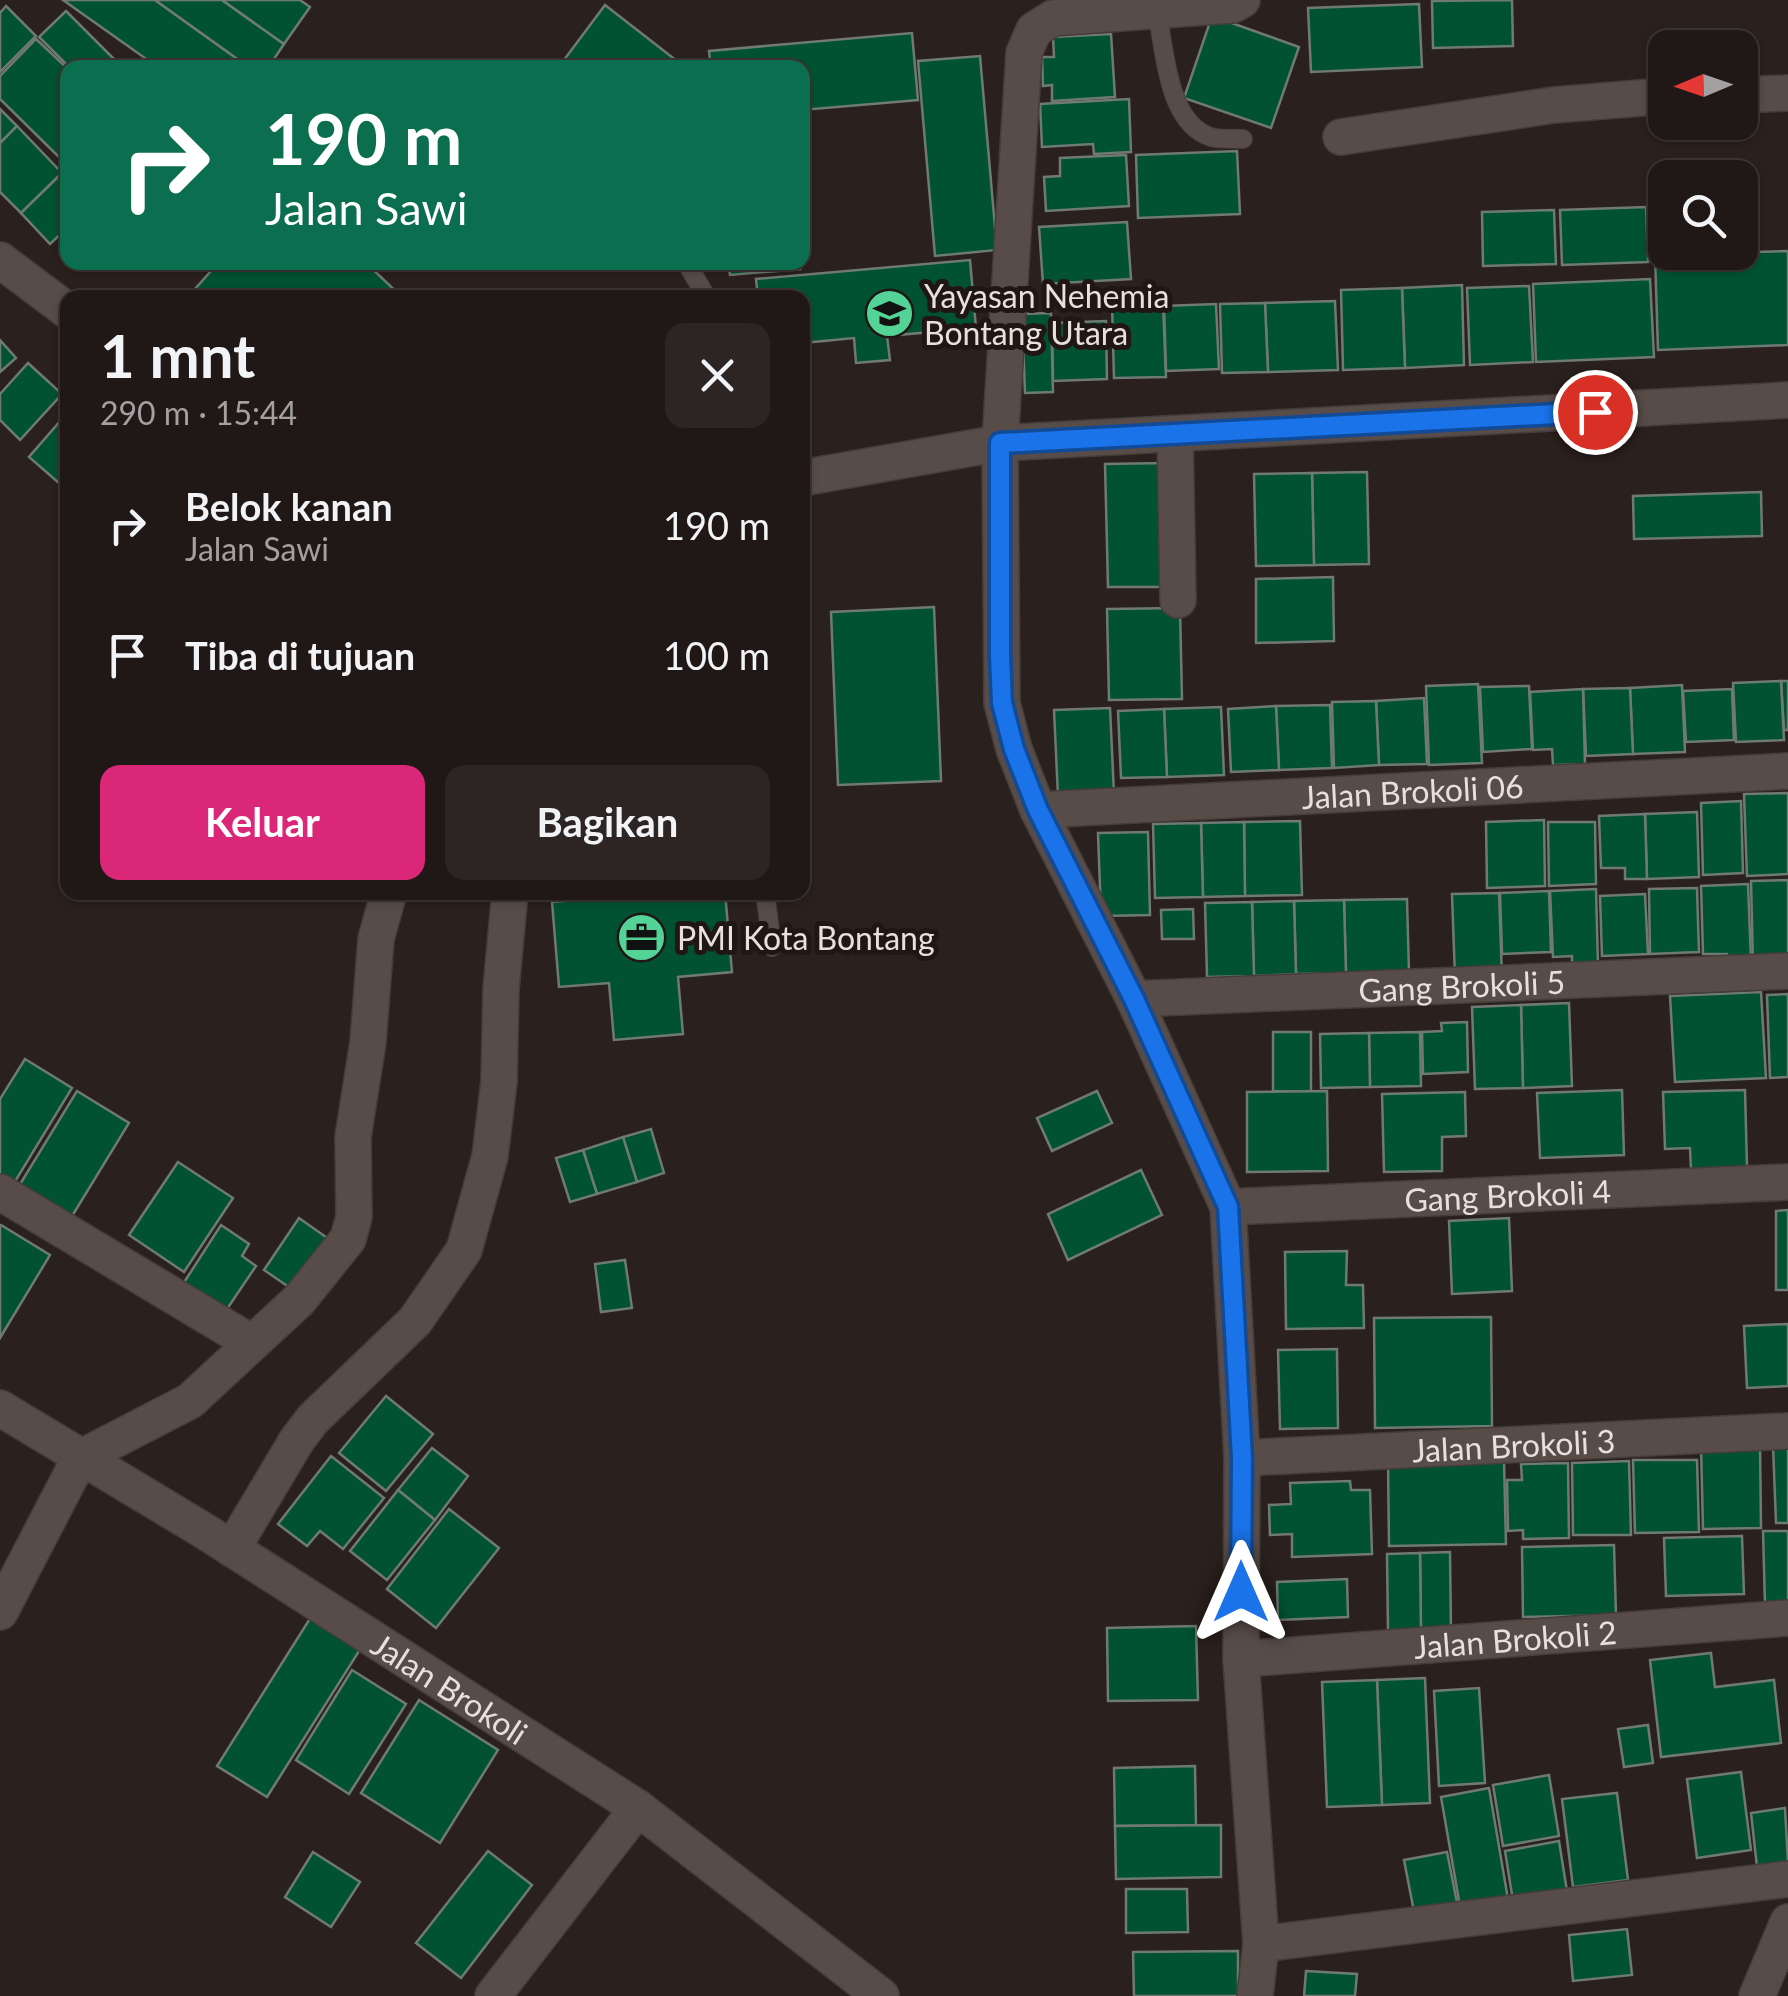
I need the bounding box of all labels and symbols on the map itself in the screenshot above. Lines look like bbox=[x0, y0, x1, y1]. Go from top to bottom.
north arrow bbox=[1648, 30, 1758, 140]
place label: Yayasan Nehemia Bontang Utara bbox=[924, 276, 1169, 352]
school or university icon: Yayasan Nehemia Bontang Utara bbox=[863, 287, 915, 339]
pin bbox=[1553, 370, 1638, 455]
street label: Jalan Brokoli 06 bbox=[1301, 765, 1524, 816]
office icon: PMI Kota Bontang bbox=[616, 911, 668, 963]
place label: PMI Kota Bontang bbox=[677, 918, 935, 957]
street label: Gang Brokoli 5 bbox=[1357, 961, 1566, 1009]
street label: Gang Brokoli 4 bbox=[1403, 1170, 1612, 1219]
street label: Jalan Brokoli 3 bbox=[1411, 1420, 1616, 1469]
position arrow bbox=[1189, 1540, 1293, 1644]
street label: Jalan Brokoli 2 bbox=[1412, 1611, 1618, 1665]
street label: Jalan Brokoli bbox=[365, 1624, 535, 1752]

